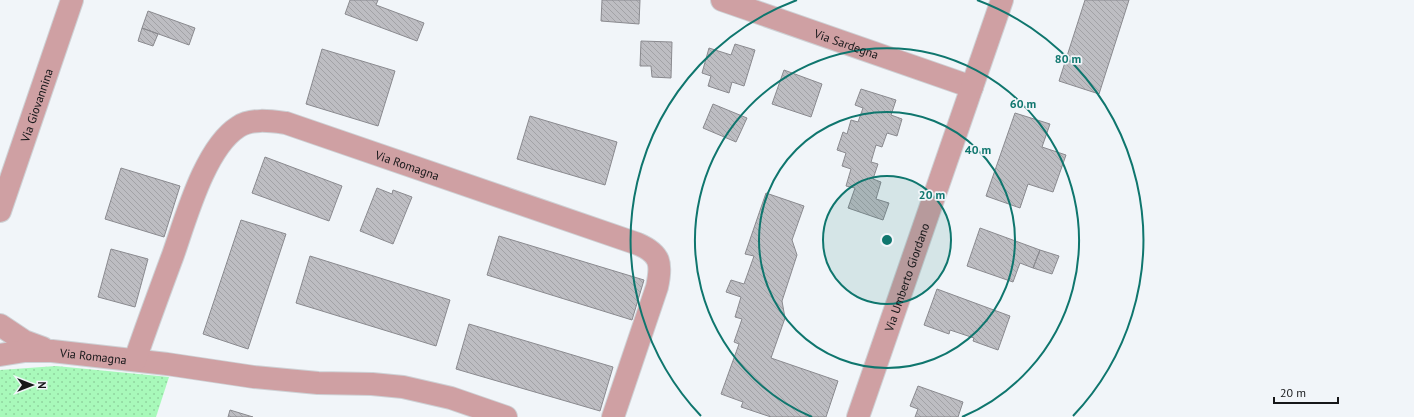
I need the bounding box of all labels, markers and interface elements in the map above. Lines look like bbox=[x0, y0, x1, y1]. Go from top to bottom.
street label: Via Sardegna bbox=[812, 25, 881, 62]
text: 80 m bbox=[1055, 51, 1081, 66]
street label: Via Giovannina bbox=[16, 66, 56, 145]
text: 60 m bbox=[1010, 96, 1036, 111]
text: 40 m bbox=[965, 142, 991, 157]
street label: Via Romagna bbox=[372, 146, 442, 183]
text: 20 m bbox=[919, 187, 945, 202]
street label: Via Umberto Giordano bbox=[880, 221, 932, 334]
centre of rings bbox=[880, 233, 894, 247]
street label: Via Romagna bbox=[58, 344, 128, 367]
north arrow bbox=[12, 365, 52, 405]
scale bar bbox=[1274, 379, 1338, 405]
text: N bbox=[35, 381, 49, 389]
text: 20 m bbox=[1280, 385, 1306, 400]

